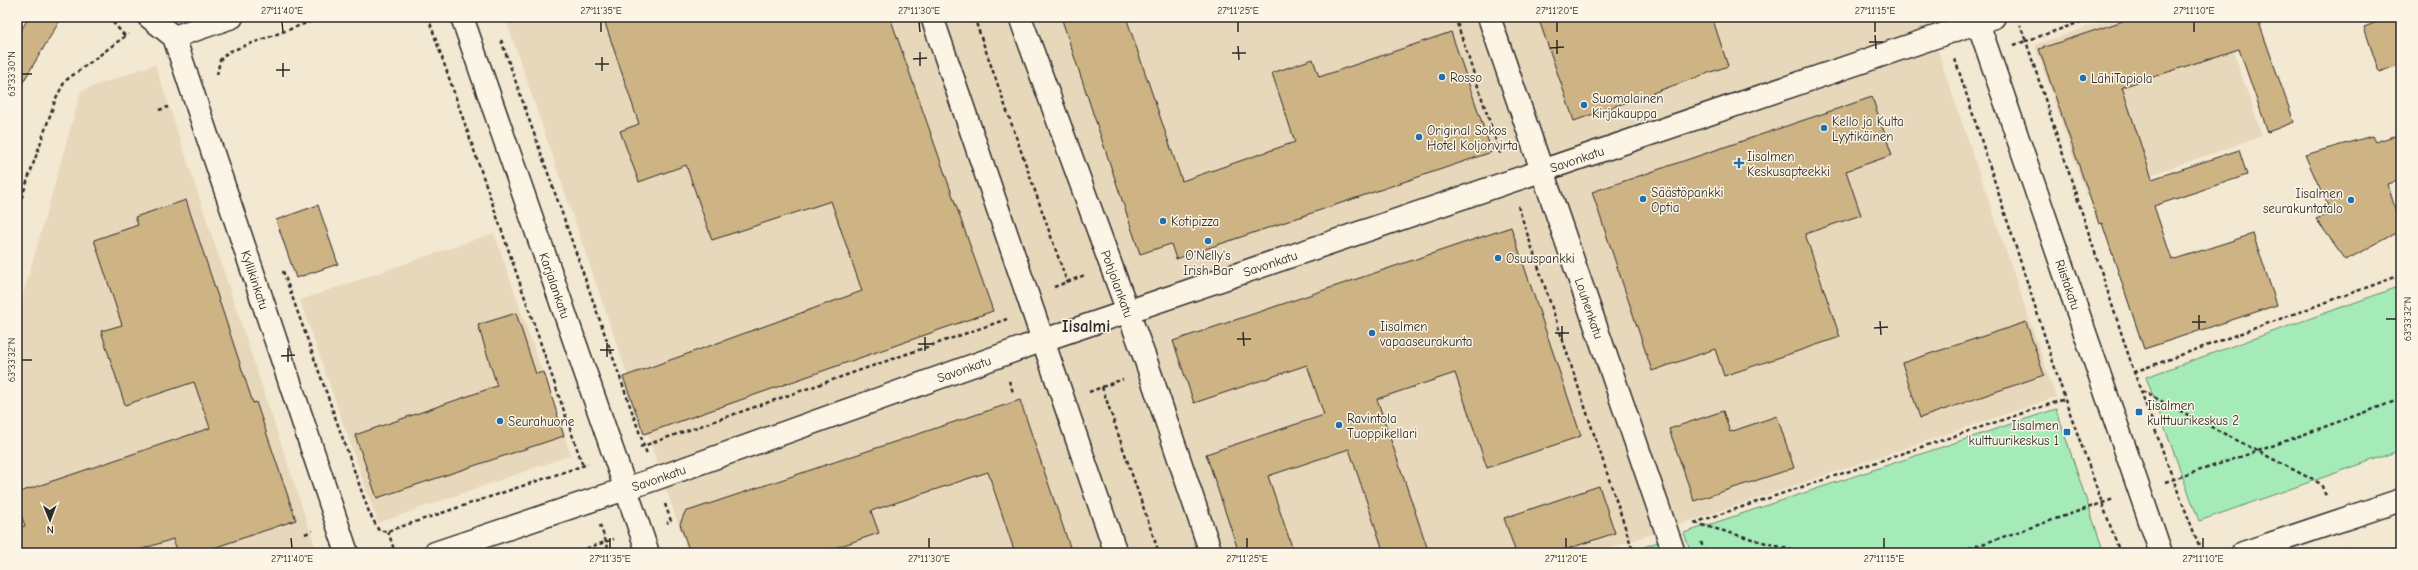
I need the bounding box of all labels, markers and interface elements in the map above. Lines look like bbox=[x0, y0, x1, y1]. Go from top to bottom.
text: 27°11'40"E bbox=[261, 5, 303, 17]
text: 27°11'35"E bbox=[580, 5, 622, 17]
text: 27°11'30"E bbox=[898, 5, 940, 17]
text: 27°11'25"E bbox=[1217, 5, 1259, 17]
text: 27°11'20"E bbox=[1536, 5, 1578, 17]
text: 27°11'15"E bbox=[1855, 5, 1895, 17]
text: 27°11'10"E bbox=[2173, 5, 2215, 17]
text: 63°33'30"N bbox=[6, 51, 18, 97]
place label: Rosso bbox=[1450, 70, 1482, 85]
place label: LähiTapiola bbox=[2091, 71, 2152, 86]
marker: Rosso bbox=[1437, 72, 1447, 82]
marker: LähiTapiola bbox=[2078, 73, 2088, 83]
place label: Suomalainen Kirjakauppa bbox=[1592, 91, 1664, 121]
marker: Suomalainen Kirjakauppa bbox=[1579, 100, 1589, 110]
place label: Kello ja Kulta Lyytikäinen bbox=[1832, 114, 1904, 144]
place label: Original Sokos Hotel Koljonvirta bbox=[1427, 123, 1518, 153]
marker: Kello ja Kulta Lyytikäinen bbox=[1819, 123, 1829, 133]
marker: Original Sokos Hotel Koljonvirta bbox=[1414, 132, 1424, 142]
street label: Savonkatu bbox=[1548, 143, 1606, 175]
place label: Iisalmen Keskusapteekki bbox=[1747, 149, 1830, 179]
marker: Iisalmen Keskusapteekki bbox=[1734, 158, 1744, 168]
place label: Säästöpankki Optia bbox=[1651, 185, 1724, 215]
place label: Iisalmen seurakuntatalo bbox=[2263, 186, 2343, 216]
marker: Säästöpankki Optia bbox=[1638, 194, 1648, 204]
marker: Iisalmen seurakuntatalo bbox=[2346, 195, 2356, 205]
place label: Kotipizza bbox=[1171, 214, 1219, 229]
marker: Kotipizza bbox=[1158, 216, 1168, 226]
marker: O'Nelly's Irish Bar bbox=[1203, 236, 1213, 246]
street label: Savonkatu bbox=[1241, 247, 1299, 279]
street label: Kyllikinkatu bbox=[239, 248, 272, 311]
street label: Pohjolankatu bbox=[1099, 248, 1137, 319]
place label: O'Nelly's Irish Bar bbox=[1183, 248, 1234, 278]
street label: Karjalankatu bbox=[537, 250, 573, 320]
place label: Osuuspankki bbox=[1506, 251, 1575, 266]
marker: Osuuspankki bbox=[1493, 253, 1503, 263]
street label: Riistakatu bbox=[2053, 257, 2084, 312]
street label: Louhenkatu bbox=[1572, 276, 1607, 341]
text: 63°33'32"N bbox=[2402, 297, 2414, 341]
district label: Iisalmi bbox=[1062, 317, 1110, 336]
place label: Iisalmen vapaaseurakunta bbox=[1379, 319, 1473, 349]
marker: Iisalmen vapaaseurakunta bbox=[1367, 328, 1377, 338]
text: 63°33'32"N bbox=[6, 338, 18, 382]
street label: Savonkatu bbox=[935, 352, 993, 385]
place label: Iisalmen kulttuurikeskus 2 bbox=[2147, 398, 2239, 428]
marker: Iisalmen kulttuurikeskus 2 bbox=[2134, 407, 2144, 417]
place label: Ravintola Tuoppikellari bbox=[1347, 411, 1417, 441]
place label: Seurahuone bbox=[508, 414, 575, 429]
marker: Seurahuone bbox=[495, 416, 505, 426]
place label: Iisalmen kulttuurikeskus 1 bbox=[1969, 418, 2059, 448]
marker: Ravintola Tuoppikellari bbox=[1334, 420, 1344, 430]
marker: Iisalmen kulttuurikeskus 1 bbox=[2062, 427, 2072, 437]
street label: Savonkatu bbox=[630, 461, 688, 494]
north arrow bbox=[30, 500, 70, 540]
text: N bbox=[46, 523, 54, 536]
text: 27°11'40"E bbox=[271, 553, 313, 565]
text: 27°11'35"E bbox=[589, 553, 631, 565]
text: 27°11'30"E bbox=[908, 553, 950, 565]
text: 27°11'25"E bbox=[1226, 553, 1268, 565]
text: 27°11'20"E bbox=[1545, 553, 1587, 565]
text: 27°11'15"E bbox=[1864, 553, 1904, 565]
text: 27°11'10"E bbox=[2182, 553, 2224, 565]

